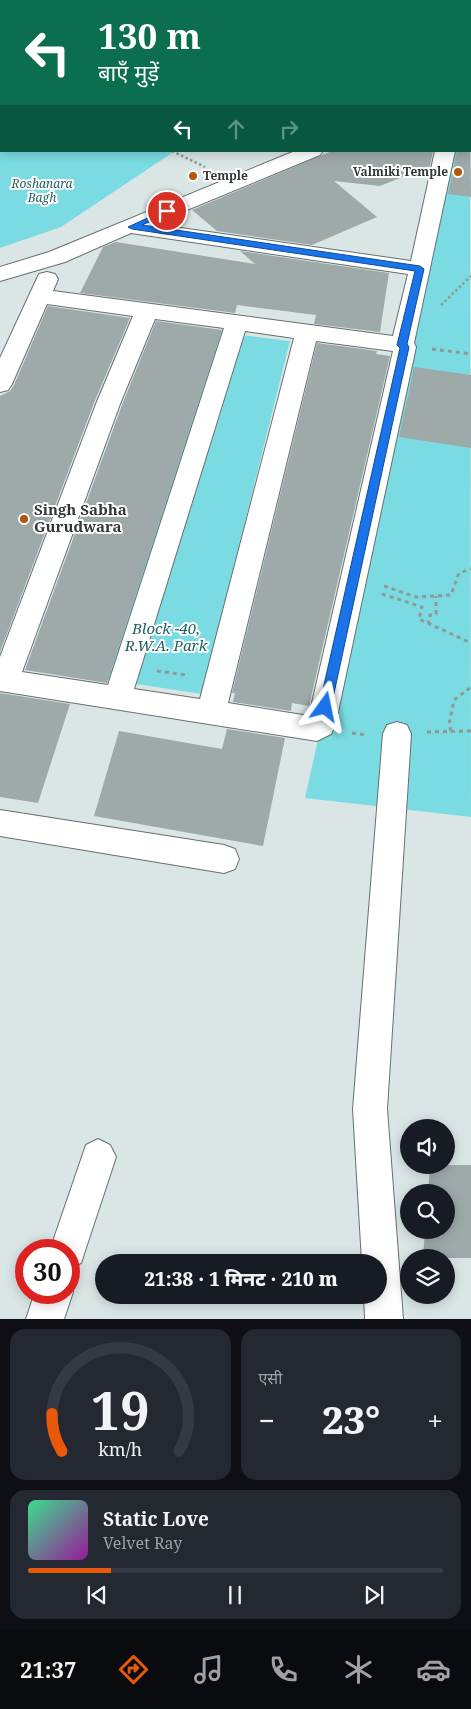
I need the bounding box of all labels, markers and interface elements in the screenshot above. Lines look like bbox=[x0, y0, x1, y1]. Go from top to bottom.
text: 130 m bbox=[98, 12, 201, 59]
icon: left bbox=[15, 20, 80, 85]
text: बाएँ मुड़ें bbox=[98, 57, 159, 87]
icon: left bbox=[169, 115, 197, 143]
icon: ahead bbox=[222, 115, 250, 143]
icon: right bbox=[275, 115, 303, 143]
place label: Valmiki Temple bbox=[353, 163, 448, 180]
marker: Valmiki Temple bbox=[452, 166, 464, 178]
place label: Temple bbox=[203, 167, 248, 184]
marker: Temple bbox=[187, 170, 199, 182]
park label: Roshanara Bagh bbox=[10, 175, 73, 206]
pin bbox=[146, 190, 188, 232]
icon: arrive bbox=[153, 197, 181, 225]
place label: Singh Sabha Gurudwara bbox=[34, 499, 127, 536]
marker: Singh Sabha Gurudwara bbox=[18, 513, 30, 525]
park label: Block -40, R.W.A. Park bbox=[124, 618, 208, 655]
position arrow bbox=[298, 680, 350, 732]
map controls bbox=[400, 1119, 455, 1304]
button: sound bbox=[400, 1119, 455, 1174]
button: search bbox=[400, 1184, 455, 1239]
speed limit sign: 30 bbox=[15, 1239, 80, 1304]
button: layers bbox=[400, 1249, 455, 1304]
text: 21:38 · 1 मिनट · 210 m bbox=[144, 1266, 338, 1292]
text: एसी bbox=[259, 1367, 282, 1389]
text: 19 bbox=[91, 1374, 150, 1445]
text: 23° bbox=[322, 1393, 380, 1445]
text: − bbox=[259, 1401, 275, 1439]
text: + bbox=[427, 1401, 443, 1439]
text: km/h bbox=[98, 1437, 142, 1461]
text: Static Love bbox=[103, 1506, 209, 1532]
text: Velvet Ray bbox=[103, 1532, 182, 1554]
icon: previous bbox=[83, 1581, 111, 1609]
icon: pause bbox=[221, 1581, 249, 1609]
icon: next bbox=[360, 1581, 388, 1609]
icon: directions bbox=[116, 1652, 151, 1687]
icon: music bbox=[191, 1652, 226, 1687]
icon: phone bbox=[266, 1652, 301, 1687]
icon: climate bbox=[341, 1652, 376, 1687]
icon: car bbox=[416, 1652, 451, 1687]
text: 21:37 bbox=[20, 1654, 76, 1684]

